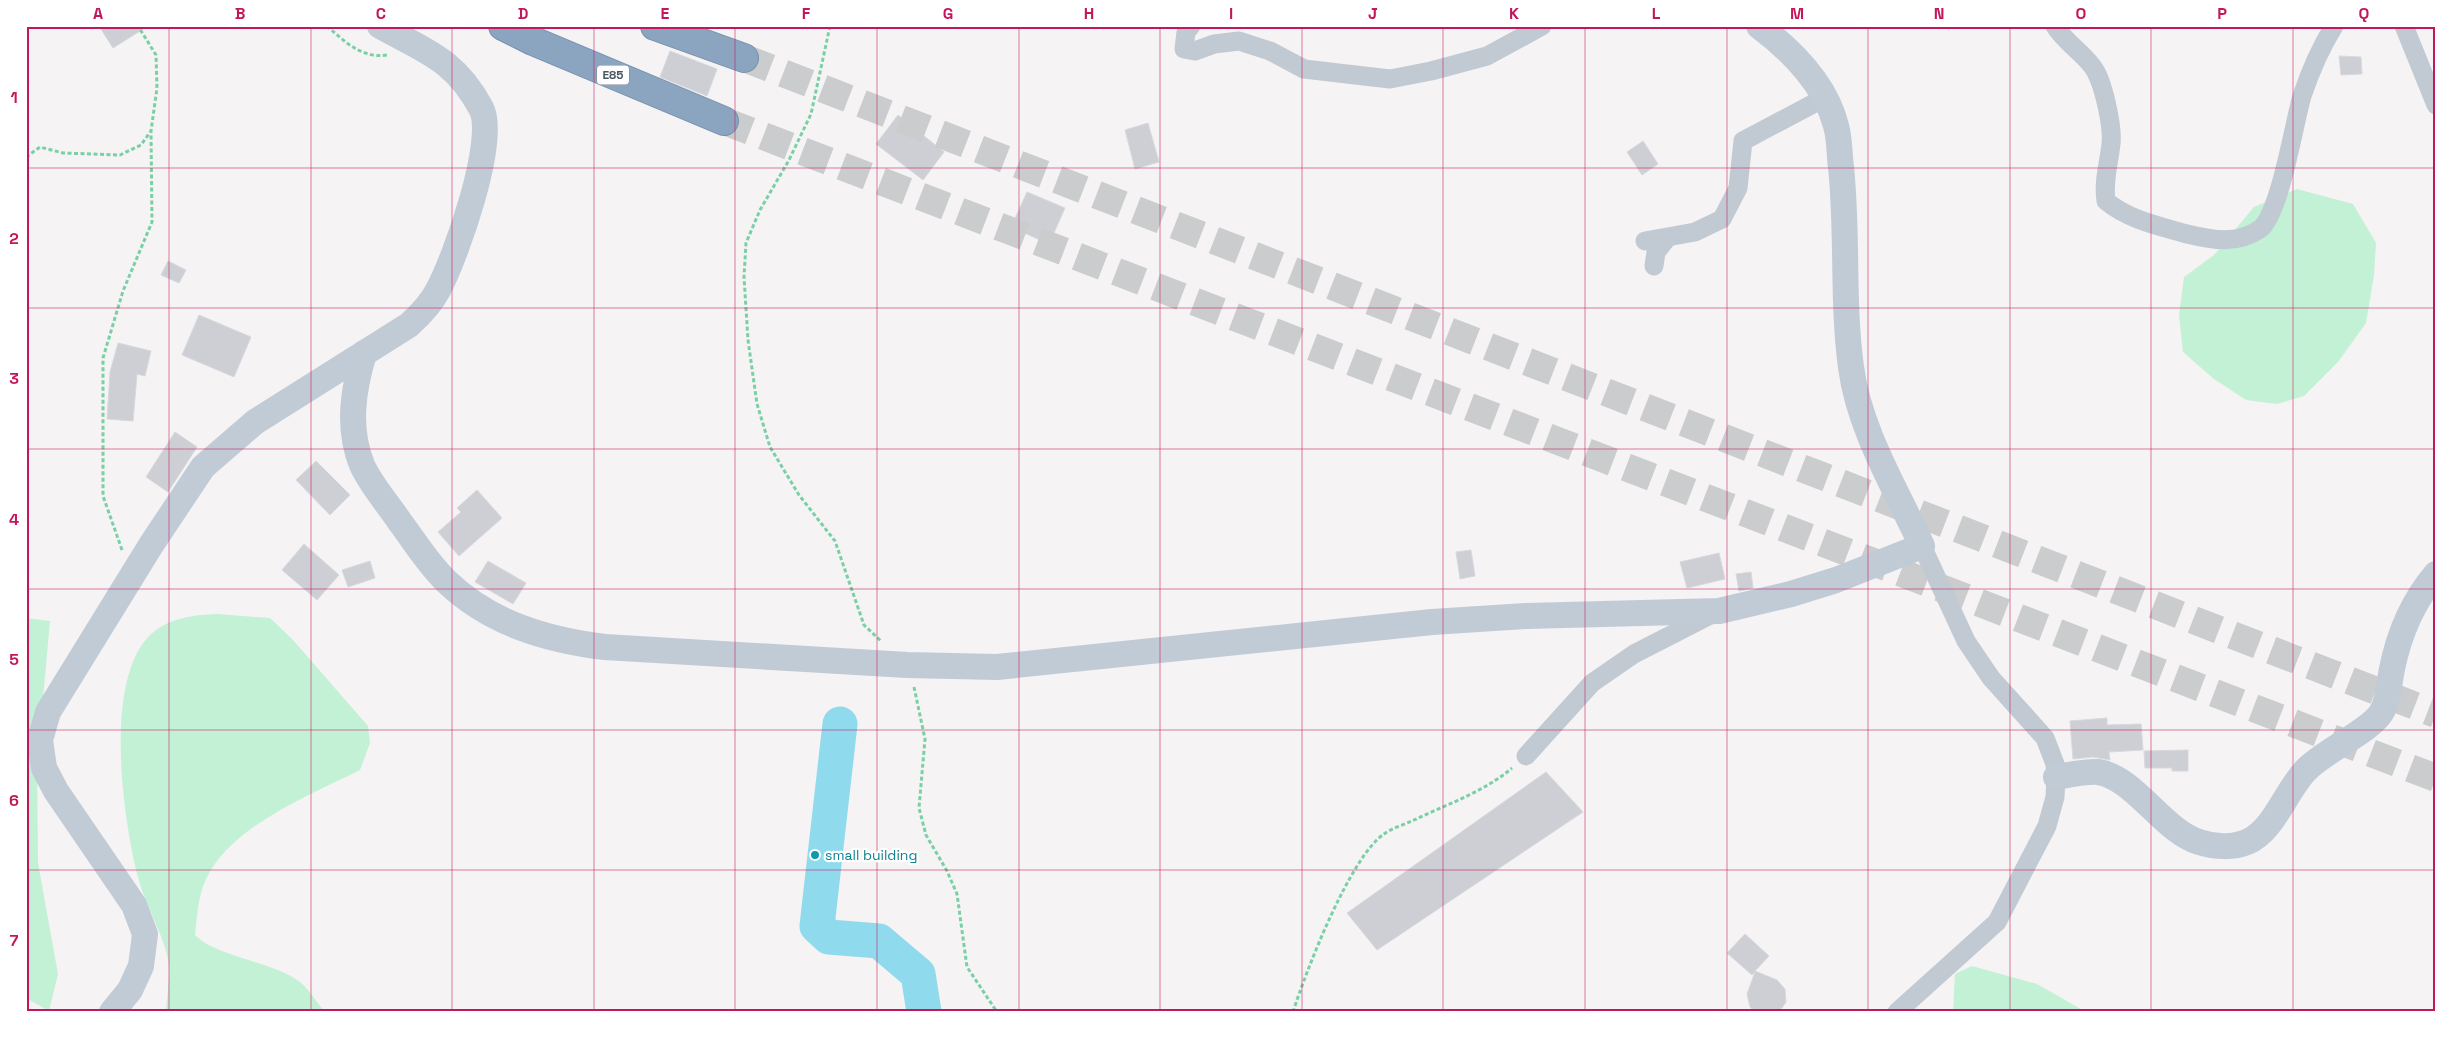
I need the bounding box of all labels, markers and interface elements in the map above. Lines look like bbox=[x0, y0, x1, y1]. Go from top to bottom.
text: A bbox=[93, 3, 103, 24]
text: B bbox=[235, 3, 245, 24]
text: C bbox=[376, 3, 386, 24]
text: D bbox=[518, 3, 528, 24]
text: E bbox=[661, 3, 670, 24]
text: F bbox=[802, 3, 811, 24]
text: G bbox=[943, 3, 953, 24]
text: H bbox=[1084, 3, 1094, 24]
text: I bbox=[1229, 3, 1233, 24]
text: J bbox=[1368, 3, 1378, 24]
text: K bbox=[1509, 3, 1519, 24]
text: L bbox=[1652, 3, 1661, 24]
text: M bbox=[1790, 3, 1804, 24]
text: N bbox=[1934, 3, 1944, 24]
text: O bbox=[2076, 3, 2087, 24]
text: P bbox=[2217, 3, 2227, 24]
text: Q bbox=[2359, 3, 2370, 24]
road number: E85 bbox=[597, 66, 629, 84]
text: 1 bbox=[10, 87, 18, 108]
text: 2 bbox=[9, 228, 19, 249]
text: 3 bbox=[9, 368, 19, 389]
text: 4 bbox=[9, 509, 19, 530]
text: 5 bbox=[9, 649, 19, 670]
text: 6 bbox=[9, 790, 19, 811]
place label: small building bbox=[825, 846, 917, 864]
marker: small building bbox=[809, 849, 821, 861]
text: 7 bbox=[10, 930, 19, 951]

